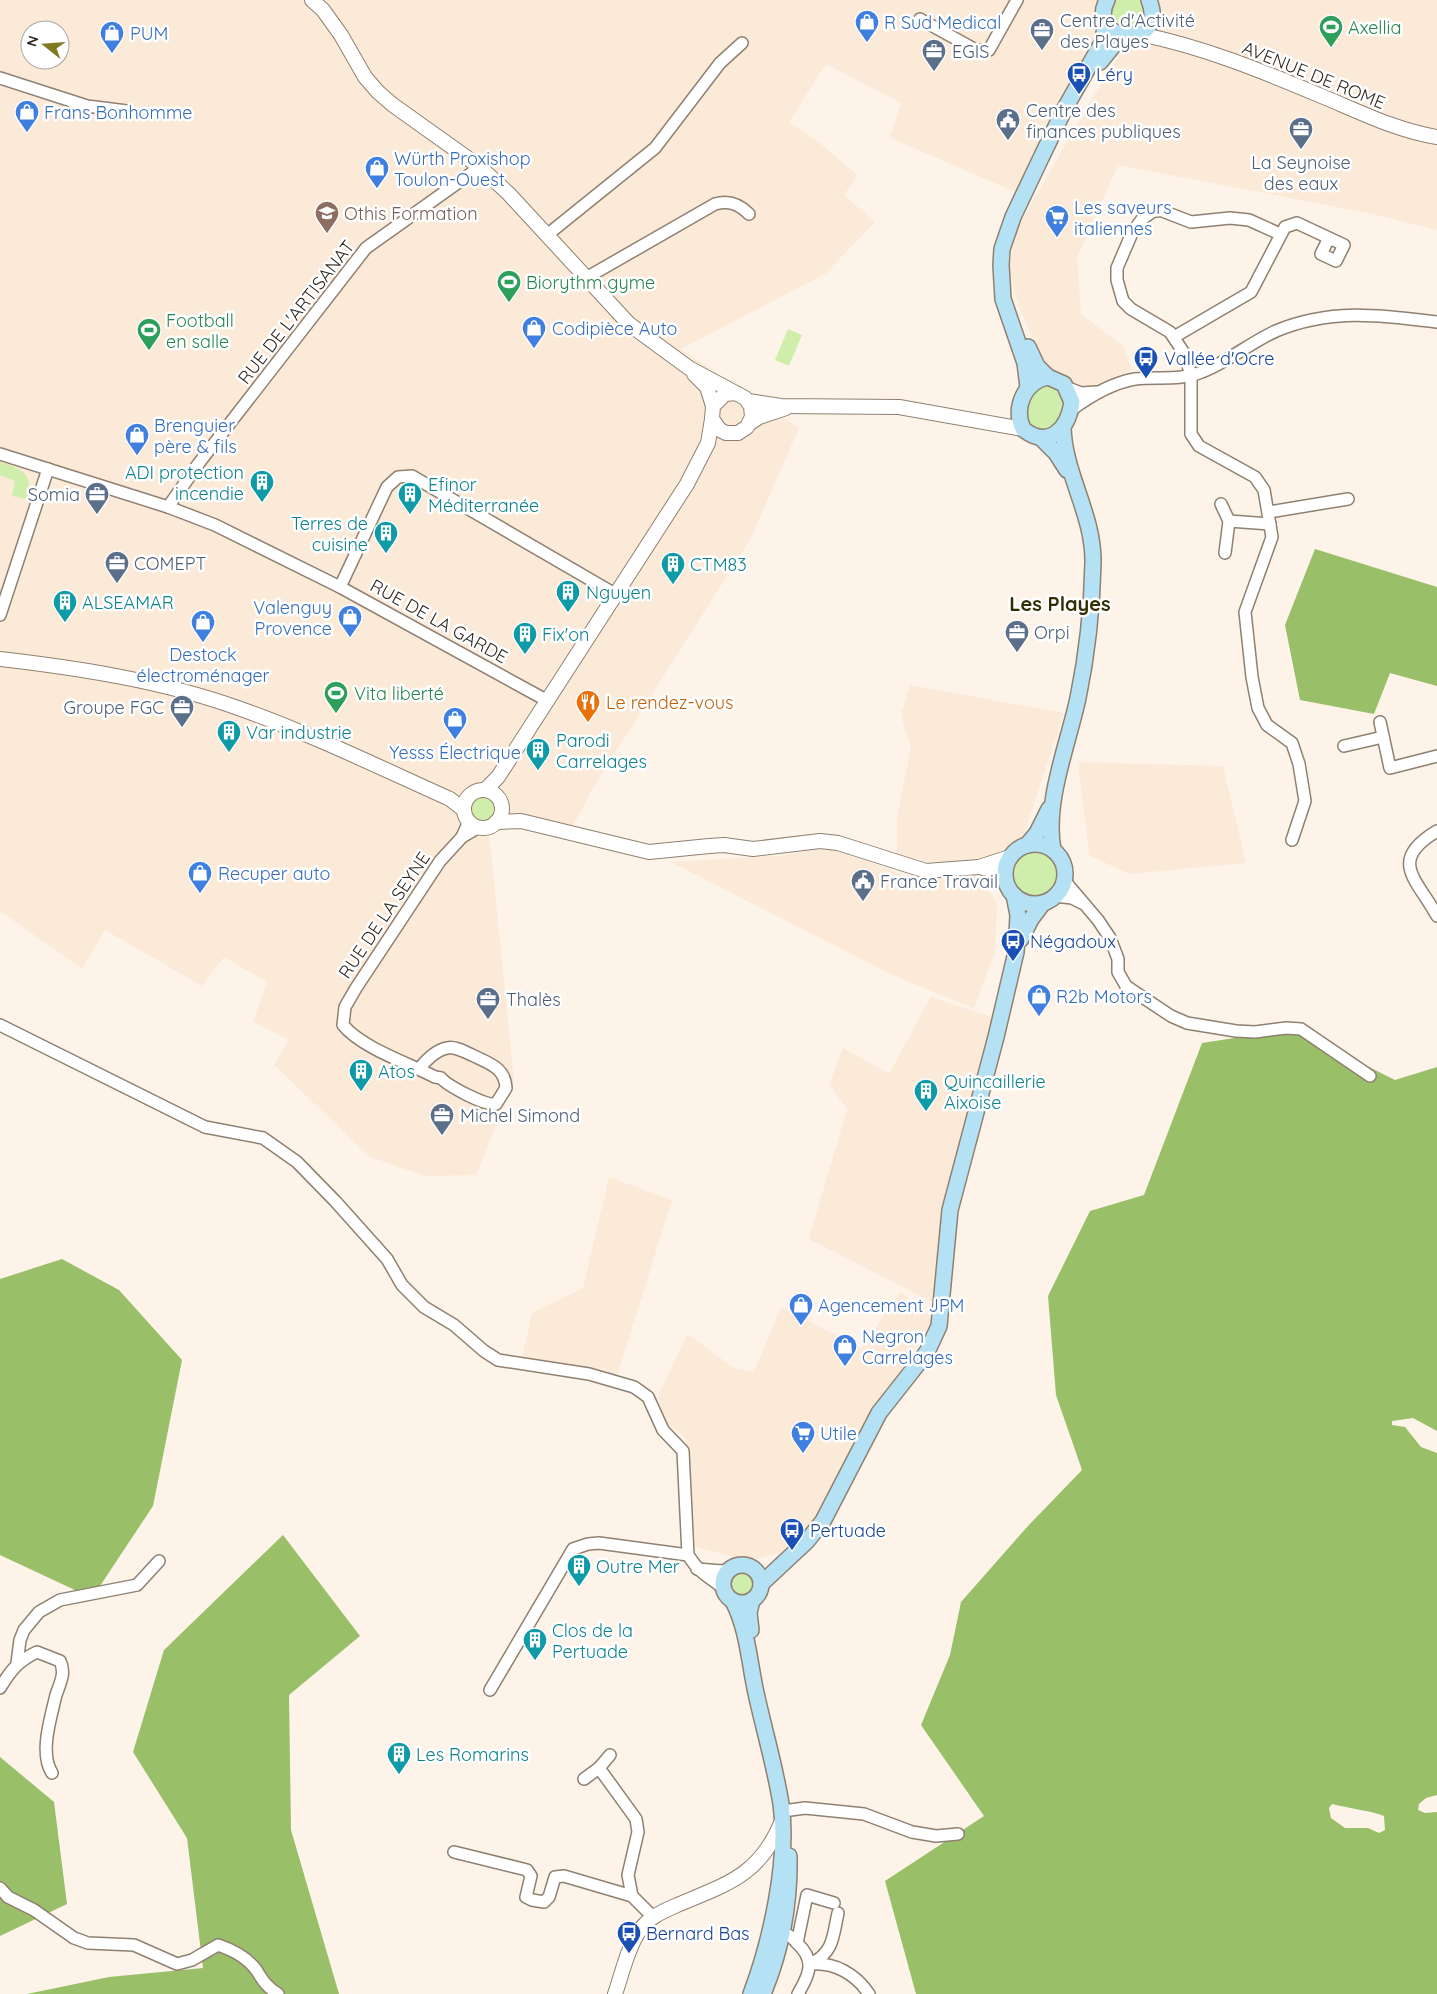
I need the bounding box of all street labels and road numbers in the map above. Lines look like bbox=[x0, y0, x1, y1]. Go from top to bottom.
street label: AVENUE DE ROME bbox=[1239, 36, 1389, 114]
street label: RUE DE L'ARTISANAT bbox=[233, 235, 359, 389]
street label: RUE DE LA GARDE bbox=[366, 574, 512, 668]
street label: RUE DE LA SEYNE bbox=[333, 847, 435, 983]

